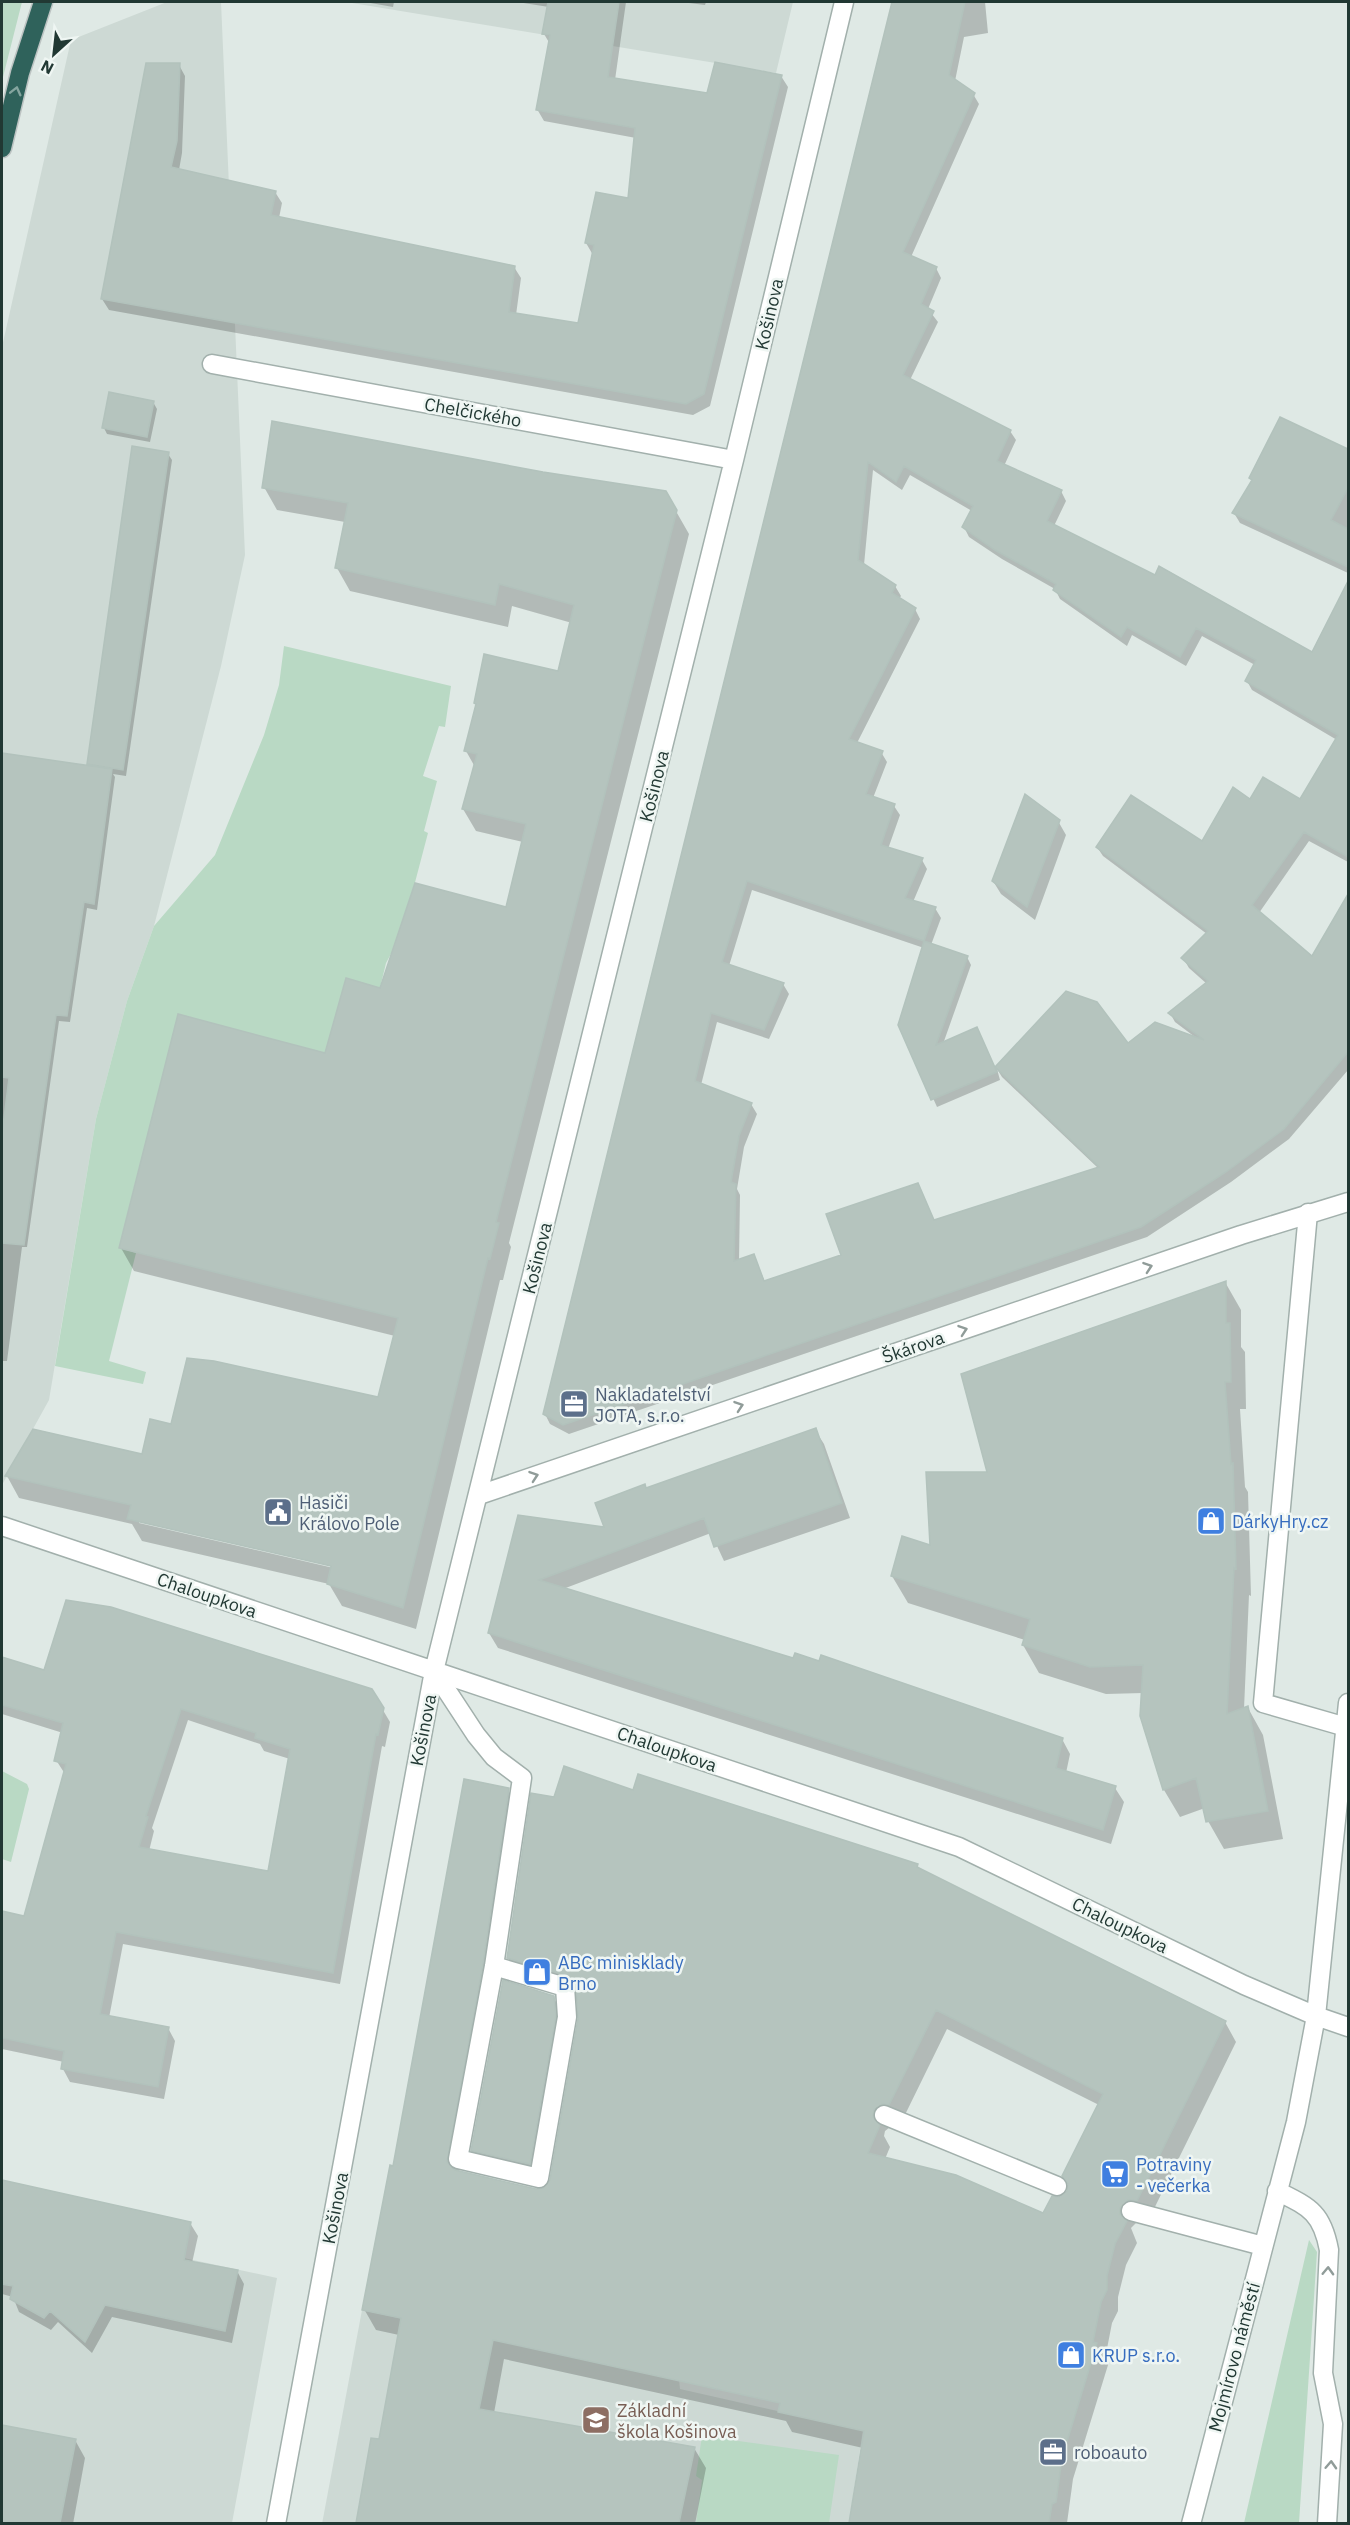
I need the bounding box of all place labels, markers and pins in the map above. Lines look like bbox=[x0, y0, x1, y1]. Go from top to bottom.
place label: Nakladatelství JOTA, s.r.o. bbox=[595, 1383, 711, 1427]
office icon: Nakladatelství JOTA, s.r.o. bbox=[558, 1388, 590, 1420]
place label: Hasiči Královo Pole bbox=[299, 1491, 400, 1535]
public building icon: Hasiči Královo Pole bbox=[262, 1496, 294, 1528]
shop icon: DárkyHry.cz bbox=[1195, 1505, 1227, 1537]
place label: DárkyHry.cz bbox=[1232, 1510, 1328, 1533]
place label: ABC minisklady Brno bbox=[558, 1951, 684, 1995]
shop icon: ABC minisklady Brno bbox=[521, 1956, 553, 1988]
place label: Potraviny - večerka bbox=[1136, 2153, 1211, 2197]
supermarket icon: Potraviny - večerka bbox=[1099, 2158, 1131, 2190]
shop icon: KRUP s.r.o. bbox=[1055, 2339, 1087, 2371]
place label: KRUP s.r.o. bbox=[1092, 2344, 1180, 2367]
place label: Základní škola Košinova bbox=[617, 2399, 737, 2443]
school or university icon: Základní škola Košinova bbox=[580, 2404, 612, 2436]
office icon: roboauto bbox=[1037, 2436, 1069, 2468]
place label: roboauto bbox=[1074, 2441, 1147, 2464]

